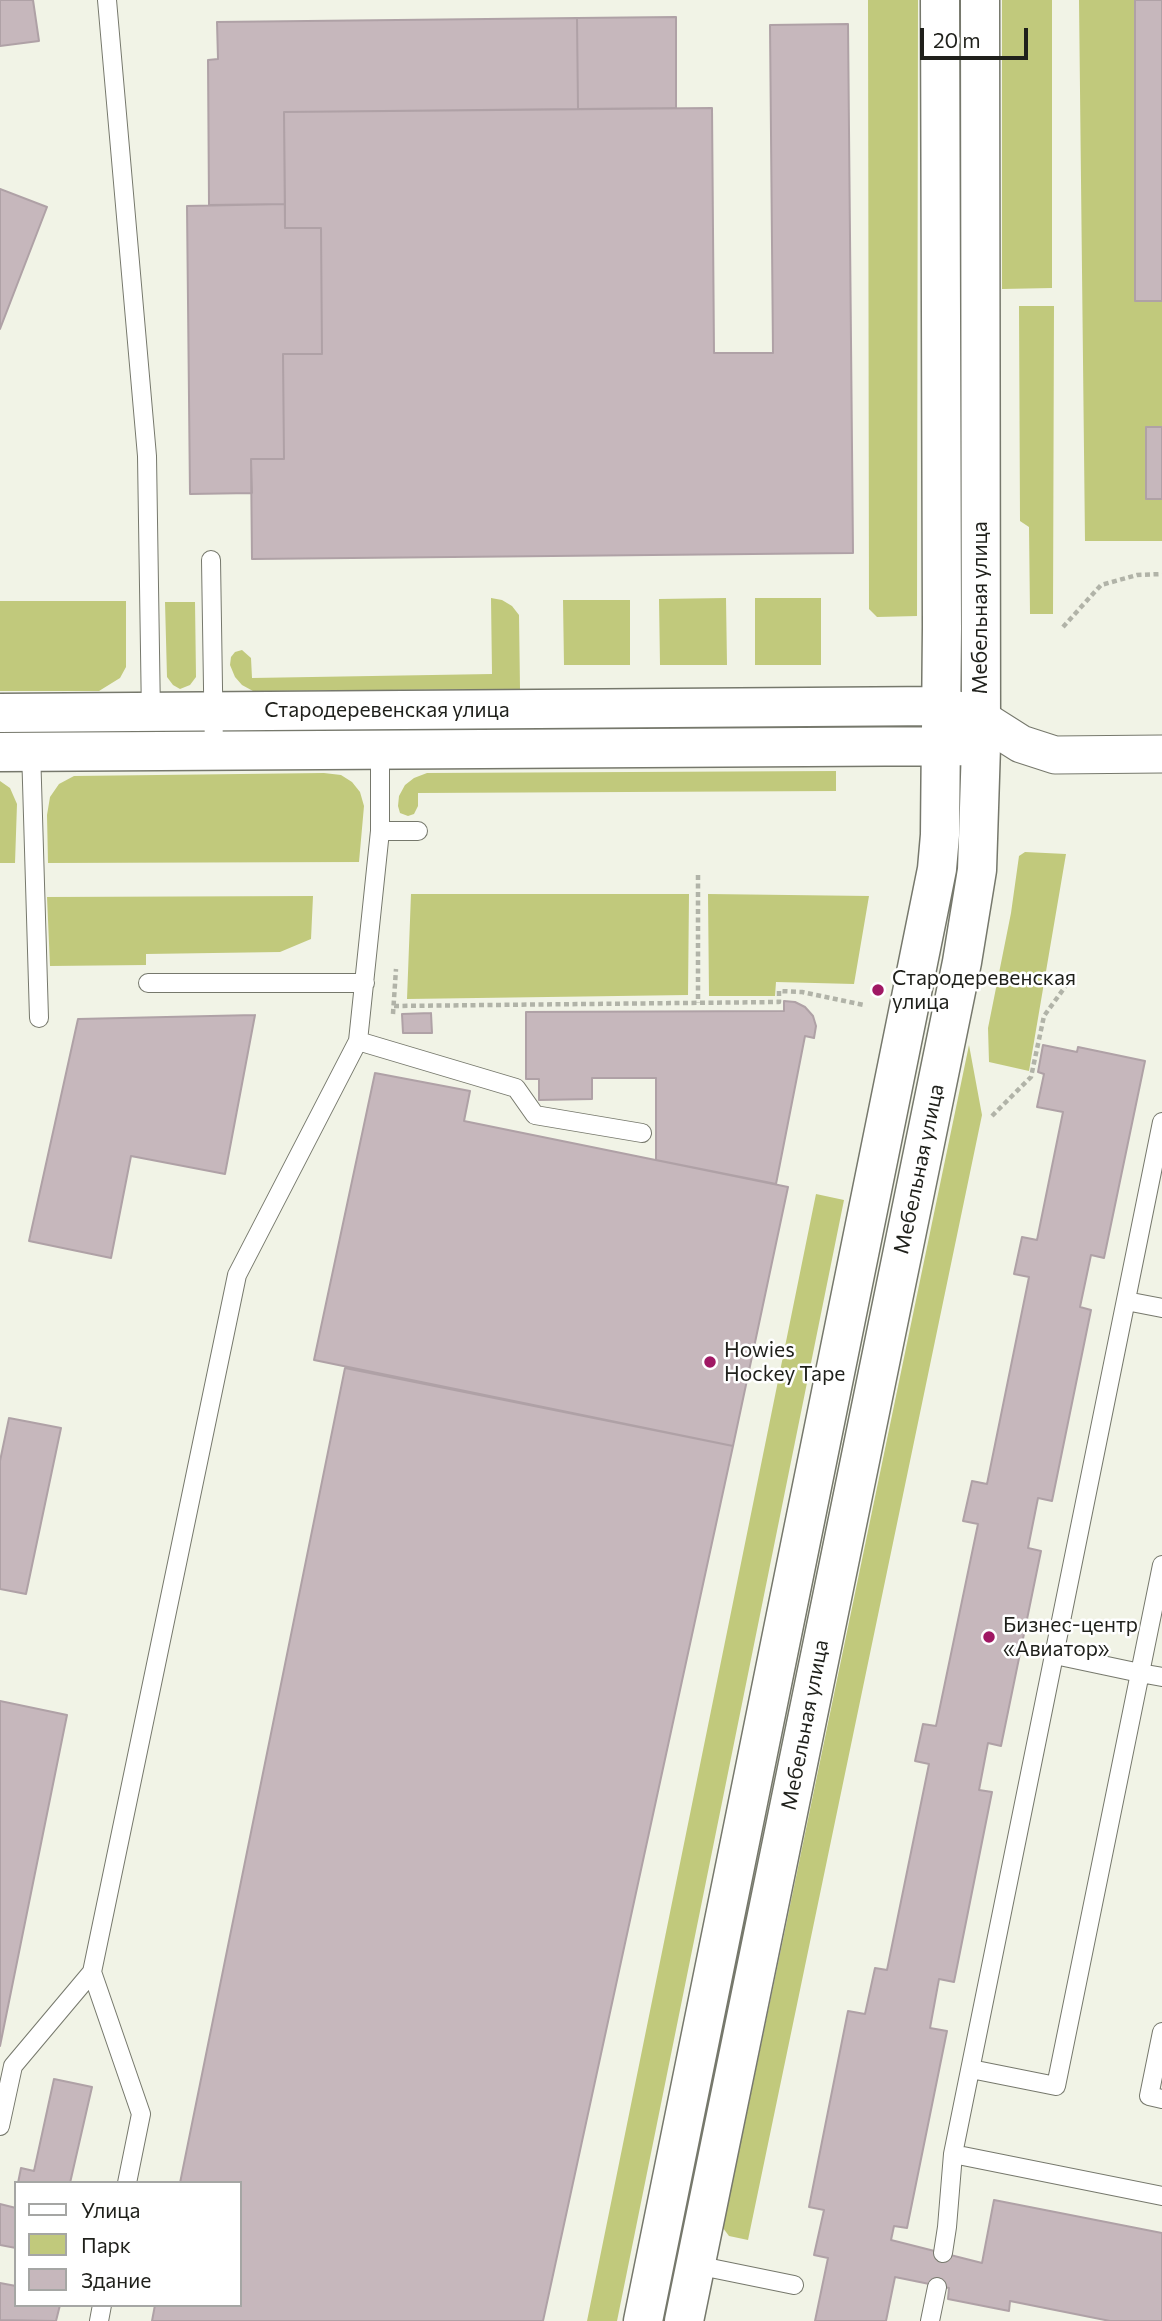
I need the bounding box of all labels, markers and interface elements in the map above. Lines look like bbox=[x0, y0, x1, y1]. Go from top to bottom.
scale bar bbox=[924, 14, 1032, 58]
text: 20 m bbox=[933, 27, 981, 52]
street label: Мебельная улица bbox=[967, 521, 993, 695]
street label: Стародеревенская улица bbox=[264, 697, 510, 723]
place label: Стародеревенская улица bbox=[892, 965, 1076, 1015]
marker: Стародеревенская улица bbox=[870, 982, 886, 998]
street label: Мебельная улица bbox=[889, 1082, 949, 1256]
place label: Howies Hockey Tape bbox=[724, 1337, 845, 1387]
marker: Howies Hockey Tape bbox=[702, 1354, 718, 1370]
place label: Бизнес-центр «Авиатор» bbox=[1003, 1612, 1138, 1662]
marker: Бизнес-центр «Авиатор» bbox=[981, 1629, 997, 1645]
street label: Мебельная улица bbox=[776, 1638, 834, 1812]
legend bbox=[14, 2181, 242, 2307]
text: Улица bbox=[81, 2197, 140, 2222]
text: Парк bbox=[81, 2232, 131, 2257]
text: Здание bbox=[81, 2267, 151, 2292]

